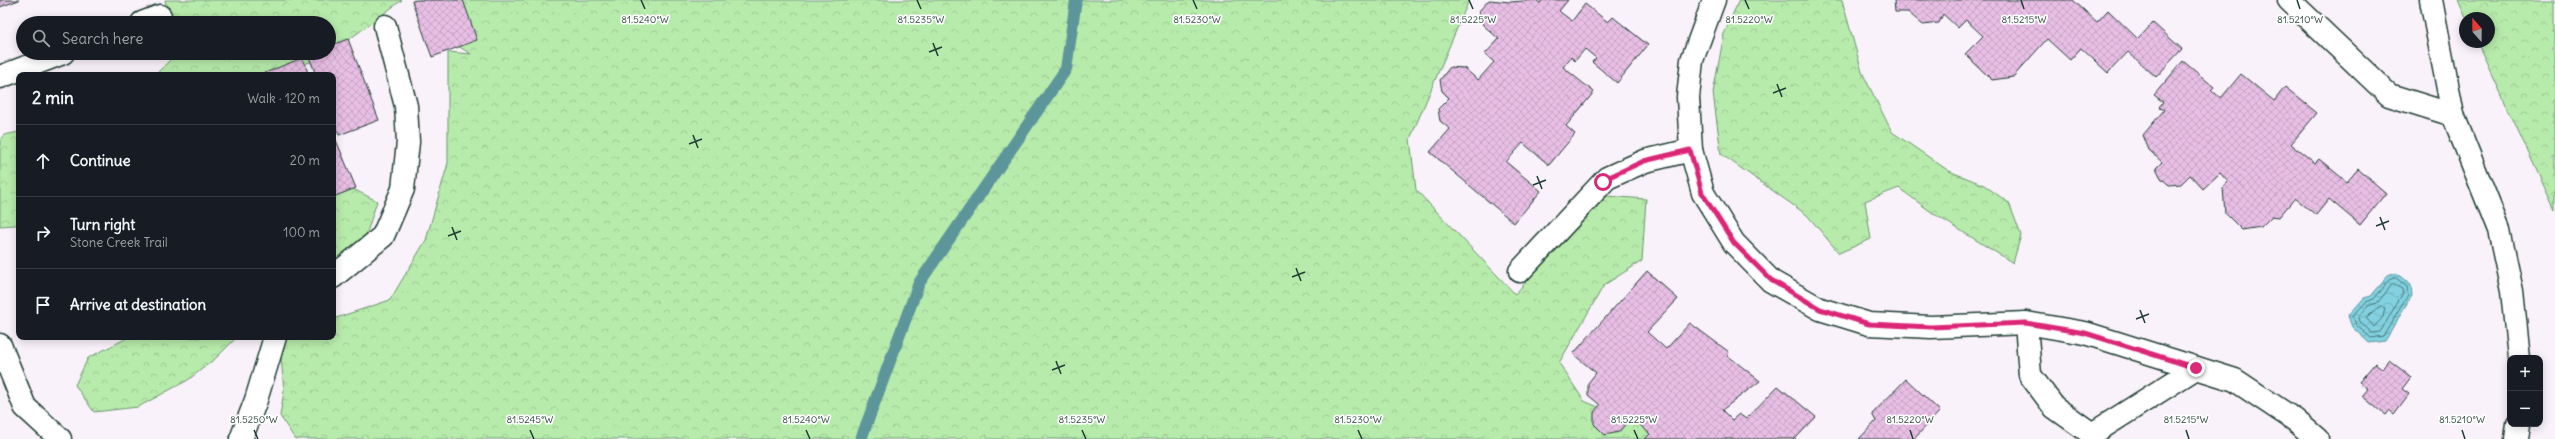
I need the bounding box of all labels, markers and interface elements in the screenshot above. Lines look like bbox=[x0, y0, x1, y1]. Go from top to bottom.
north arrow bbox=[2459, 12, 2495, 48]
text: 81.5240°W bbox=[621, 13, 669, 26]
text: 81.5235°W bbox=[898, 13, 944, 26]
text: 81.5230°W bbox=[1173, 13, 1221, 26]
text: 81.5225°W bbox=[1450, 13, 1496, 26]
text: 81.5220°W bbox=[1725, 13, 1773, 26]
text: 81.5215°W bbox=[2001, 13, 2047, 26]
text: 81.5210°W bbox=[2277, 13, 2323, 26]
search box bbox=[16, 16, 336, 60]
icon: search bbox=[30, 27, 52, 49]
text: Search here bbox=[62, 29, 143, 48]
text: 2 min bbox=[32, 87, 74, 109]
text: Walk · 120 m bbox=[247, 90, 320, 107]
icon: ahead bbox=[32, 150, 54, 172]
text: Continue bbox=[70, 151, 131, 170]
text: 20 m bbox=[290, 152, 320, 169]
route start bbox=[1594, 173, 1612, 191]
text: Turn right bbox=[70, 215, 135, 234]
icon: right bbox=[32, 222, 54, 244]
text: 100 m bbox=[283, 224, 320, 241]
text: Stone Creek Trail bbox=[70, 234, 168, 251]
icon: arrive bbox=[32, 294, 54, 316]
text: Arrive at destination bbox=[70, 295, 206, 314]
map controls bbox=[2507, 355, 2543, 427]
button: + bbox=[2507, 355, 2543, 391]
route end bbox=[2187, 359, 2205, 377]
button: − bbox=[2507, 391, 2543, 427]
text: 81.5250°W bbox=[230, 413, 278, 426]
text: 81.5245°W bbox=[507, 413, 553, 426]
text: 81.5240°W bbox=[782, 413, 830, 426]
text: 81.5235°W bbox=[1059, 413, 1105, 426]
text: 81.5230°W bbox=[1334, 413, 1382, 426]
text: 81.5225°W bbox=[1611, 413, 1657, 426]
text: 81.5220°W bbox=[1886, 413, 1934, 426]
text: 81.5215°W bbox=[2163, 413, 2209, 426]
text: 81.5210°W bbox=[2439, 413, 2485, 426]

